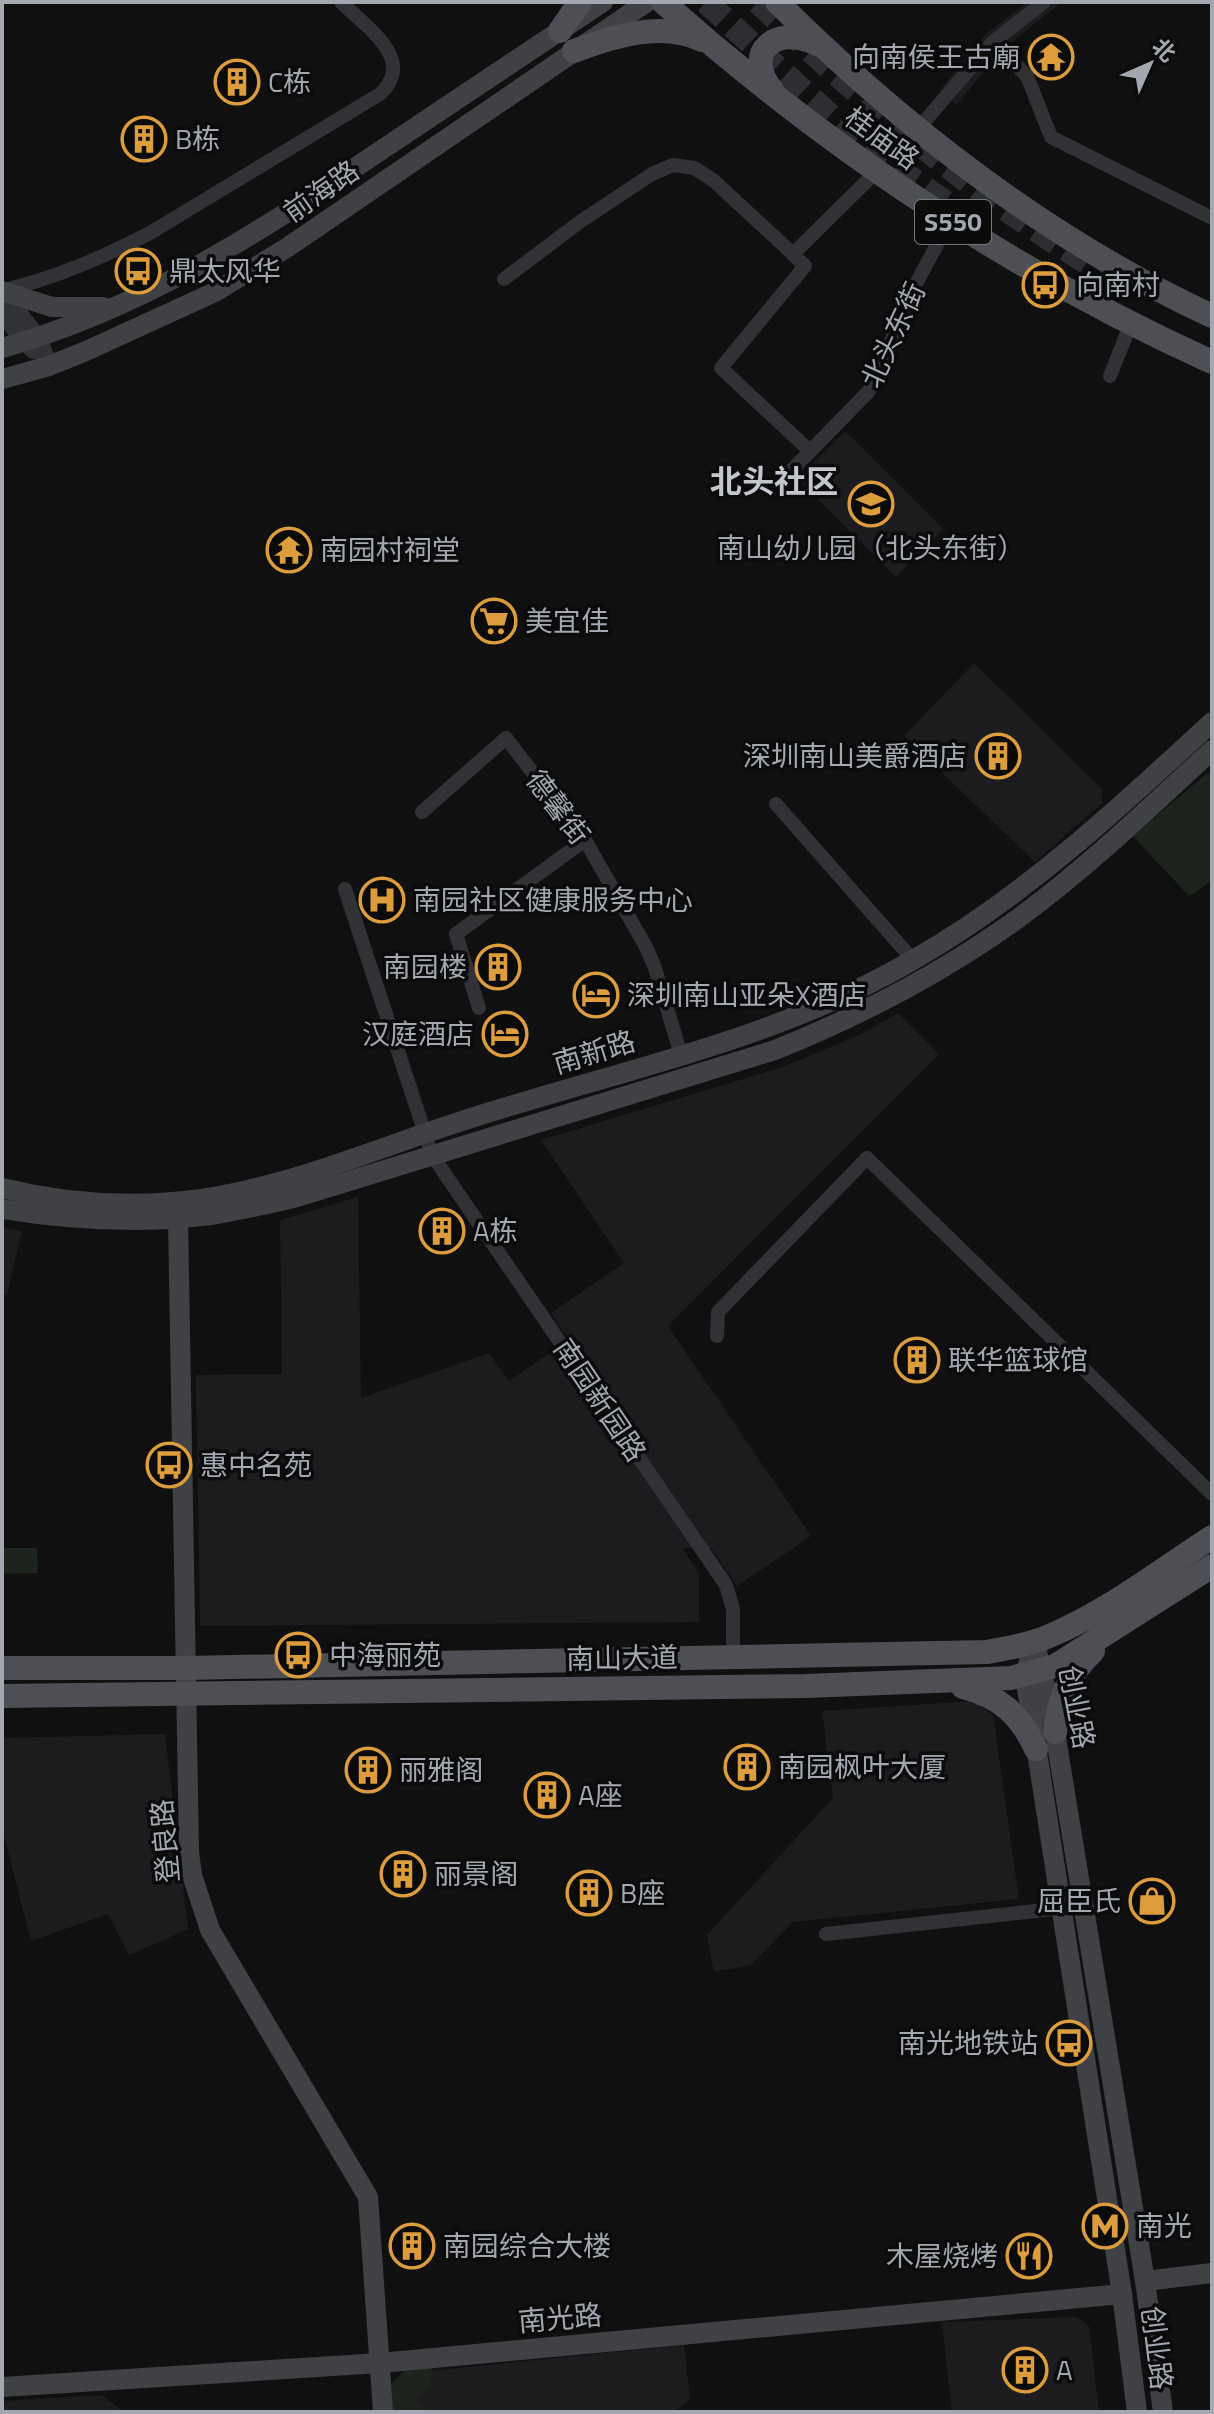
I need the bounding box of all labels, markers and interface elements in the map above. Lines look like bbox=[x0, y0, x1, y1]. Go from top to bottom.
north arrow bbox=[1110, 24, 1190, 104]
text: 北 bbox=[1144, 30, 1184, 70]
temple icon: 向南侯王古廟 bbox=[1027, 33, 1075, 81]
place label: 向南侯王古廟 bbox=[852, 35, 1020, 78]
building icon: C栋 bbox=[213, 58, 261, 106]
place label: C栋 bbox=[268, 60, 311, 103]
street label: 桂庙路 bbox=[836, 96, 929, 180]
building icon: B栋 bbox=[120, 115, 168, 163]
place label: B栋 bbox=[175, 117, 220, 160]
street label: 前海路 bbox=[274, 149, 367, 232]
road number: S550 bbox=[915, 200, 991, 244]
bus stop icon: 鼎太风华 bbox=[114, 247, 162, 295]
place label: 鼎太风华 bbox=[169, 249, 281, 292]
bus stop icon: 向南村 bbox=[1021, 261, 1069, 309]
place label: 向南村 bbox=[1076, 263, 1160, 306]
street label: 北头东街 bbox=[849, 275, 936, 395]
district label: 北头社区 bbox=[710, 457, 838, 505]
school or university icon: 南山幼儿园（北头东街） bbox=[847, 480, 895, 528]
temple icon: 南园村祠堂 bbox=[265, 526, 313, 574]
place label: 南山幼儿园（北头东街） bbox=[717, 526, 1025, 569]
place label: 南园村祠堂 bbox=[320, 528, 460, 571]
supermarket icon: 美宜佳 bbox=[470, 597, 518, 645]
place label: 美宜佳 bbox=[525, 599, 609, 642]
building icon: 深圳南山美爵酒店 bbox=[974, 732, 1022, 780]
place label: 深圳南山美爵酒店 bbox=[743, 734, 967, 777]
street label: 德馨街 bbox=[516, 760, 601, 853]
hospital icon: 南园社区健康服务中心 bbox=[358, 876, 406, 924]
place label: 南园社区健康服务中心 bbox=[413, 878, 693, 921]
building icon: 南园楼 bbox=[474, 943, 522, 991]
place label: 南园楼 bbox=[383, 945, 467, 988]
hotel icon: 深圳南山亚朵X酒店 bbox=[572, 971, 620, 1019]
place label: 深圳南山亚朵X酒店 bbox=[627, 973, 867, 1016]
hotel icon: 汉庭酒店 bbox=[481, 1010, 529, 1058]
place label: 汉庭酒店 bbox=[362, 1012, 474, 1055]
street label: 南新路 bbox=[547, 1019, 640, 1084]
building icon: A栋 bbox=[418, 1207, 466, 1255]
place label: A栋 bbox=[473, 1209, 518, 1252]
street label: 南园新园路 bbox=[543, 1330, 657, 1470]
building icon: 联华篮球馆 bbox=[893, 1336, 941, 1384]
place label: 联华篮球馆 bbox=[948, 1338, 1088, 1381]
bus stop icon: 惠中名苑 bbox=[145, 1441, 193, 1489]
place label: 惠中名苑 bbox=[200, 1443, 312, 1486]
bus stop icon: 中海丽苑 bbox=[274, 1631, 322, 1679]
place label: 中海丽苑 bbox=[329, 1633, 441, 1676]
street label: 南山大道 bbox=[566, 1635, 678, 1680]
street label: 创业路 bbox=[1048, 1662, 1107, 1752]
building icon: 南园枫叶大厦 bbox=[723, 1743, 771, 1791]
place label: 南园枫叶大厦 bbox=[778, 1745, 946, 1788]
building icon: 丽雅阁 bbox=[344, 1746, 392, 1794]
place label: 丽雅阁 bbox=[399, 1748, 483, 1791]
building icon: A座 bbox=[523, 1771, 571, 1819]
place label: A座 bbox=[578, 1773, 623, 1816]
street label: 登良路 bbox=[139, 1797, 190, 1885]
building icon: 丽景阁 bbox=[379, 1850, 427, 1898]
place label: 丽景阁 bbox=[434, 1852, 518, 1895]
building icon: B座 bbox=[565, 1869, 613, 1917]
place label: B座 bbox=[620, 1871, 665, 1914]
shop icon: 屈臣氏 bbox=[1128, 1877, 1176, 1925]
place label: 屈臣氏 bbox=[1037, 1879, 1121, 1922]
bus stop icon: 南光地铁站 bbox=[1045, 2019, 1093, 2067]
place label: 南光地铁站 bbox=[898, 2021, 1038, 2064]
metro station icon: 南光 bbox=[1081, 2202, 1129, 2250]
place label: 南光 bbox=[1136, 2204, 1192, 2247]
building icon: 南园综合大楼 bbox=[388, 2222, 436, 2270]
place label: 南园综合大楼 bbox=[443, 2224, 611, 2267]
restaurant icon: 木屋烧烤 bbox=[1005, 2232, 1053, 2280]
place label: 木屋烧烤 bbox=[886, 2234, 998, 2277]
street label: 南光路 bbox=[516, 2292, 604, 2343]
street label: 创业路 bbox=[1131, 2304, 1184, 2392]
building icon: A bbox=[1001, 2346, 1049, 2394]
place label: A bbox=[1056, 2348, 1073, 2391]

